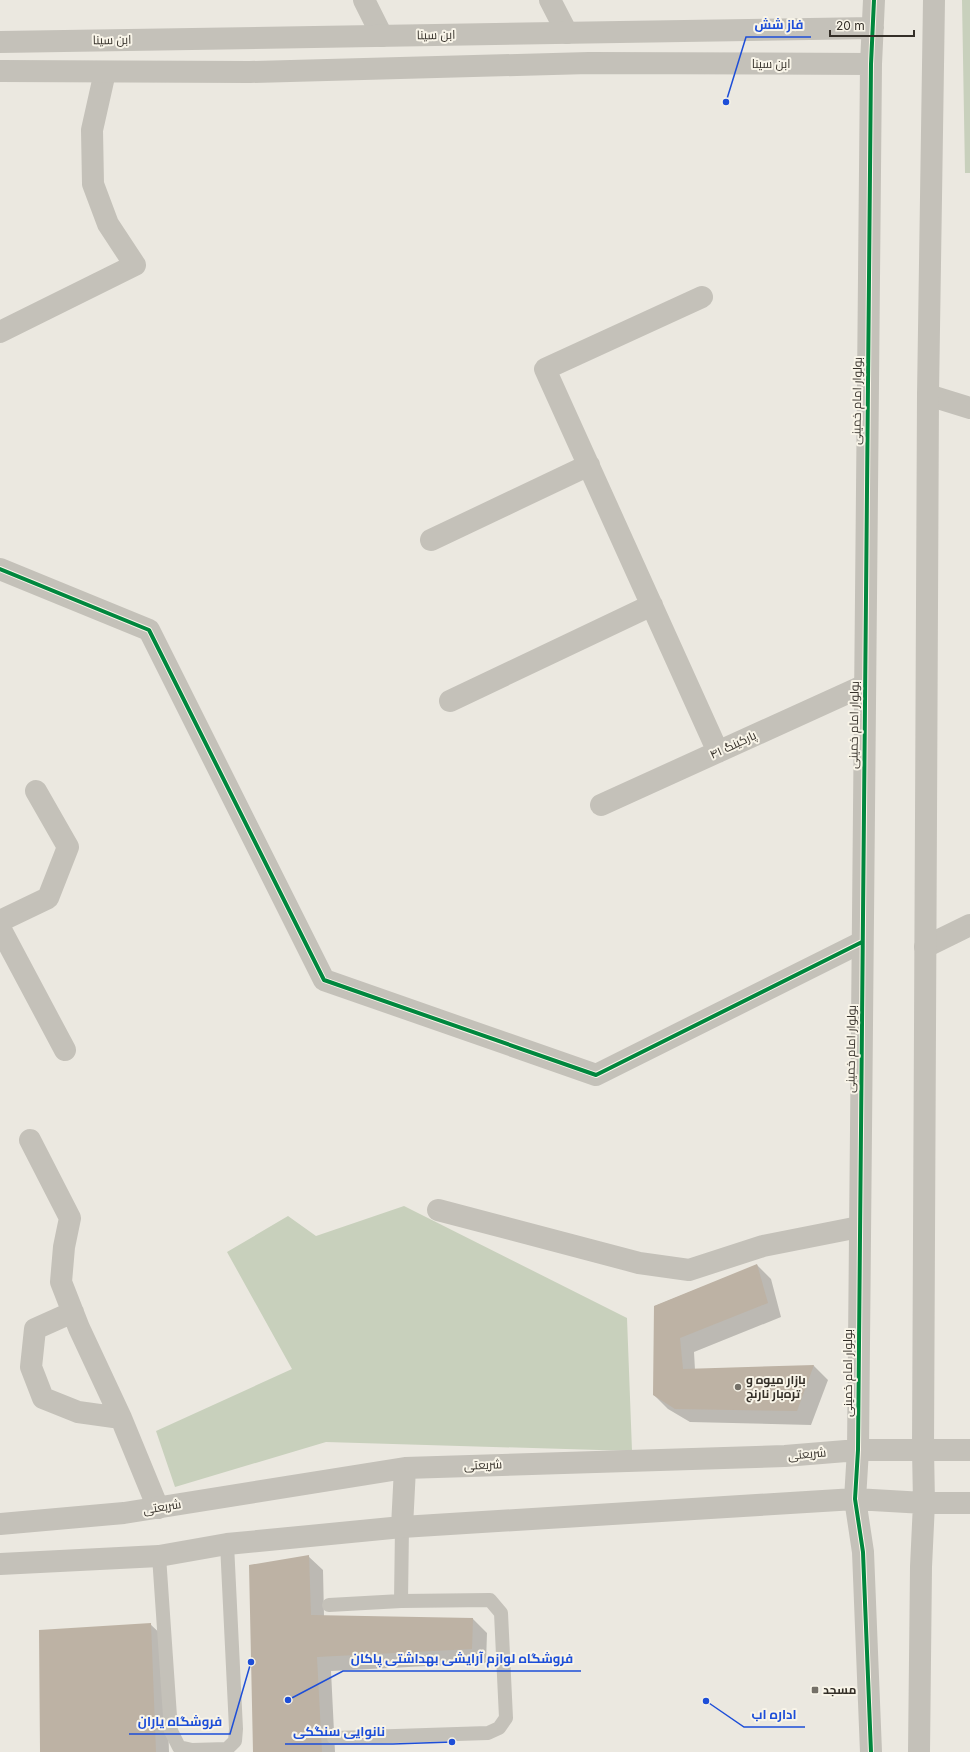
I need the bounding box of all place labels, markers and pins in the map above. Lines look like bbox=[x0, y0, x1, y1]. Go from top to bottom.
callout: فاز شش bbox=[746, 12, 811, 37]
place label: بازار میوه و تره‌بار نارنج bbox=[746, 1372, 806, 1403]
marker: بازار میوه و تره‌بار نارنج bbox=[733, 1382, 743, 1392]
callout: فروشگاه لوازم آرایشی بهداشتی پاکان bbox=[343, 1646, 581, 1671]
place label: مسجد bbox=[823, 1682, 856, 1697]
marker: مسجد bbox=[810, 1685, 820, 1695]
callout: اداره اب bbox=[744, 1702, 805, 1727]
callout: فروشگاه یاران bbox=[129, 1709, 230, 1734]
callout: نانوایی سنگکی bbox=[285, 1719, 393, 1744]

